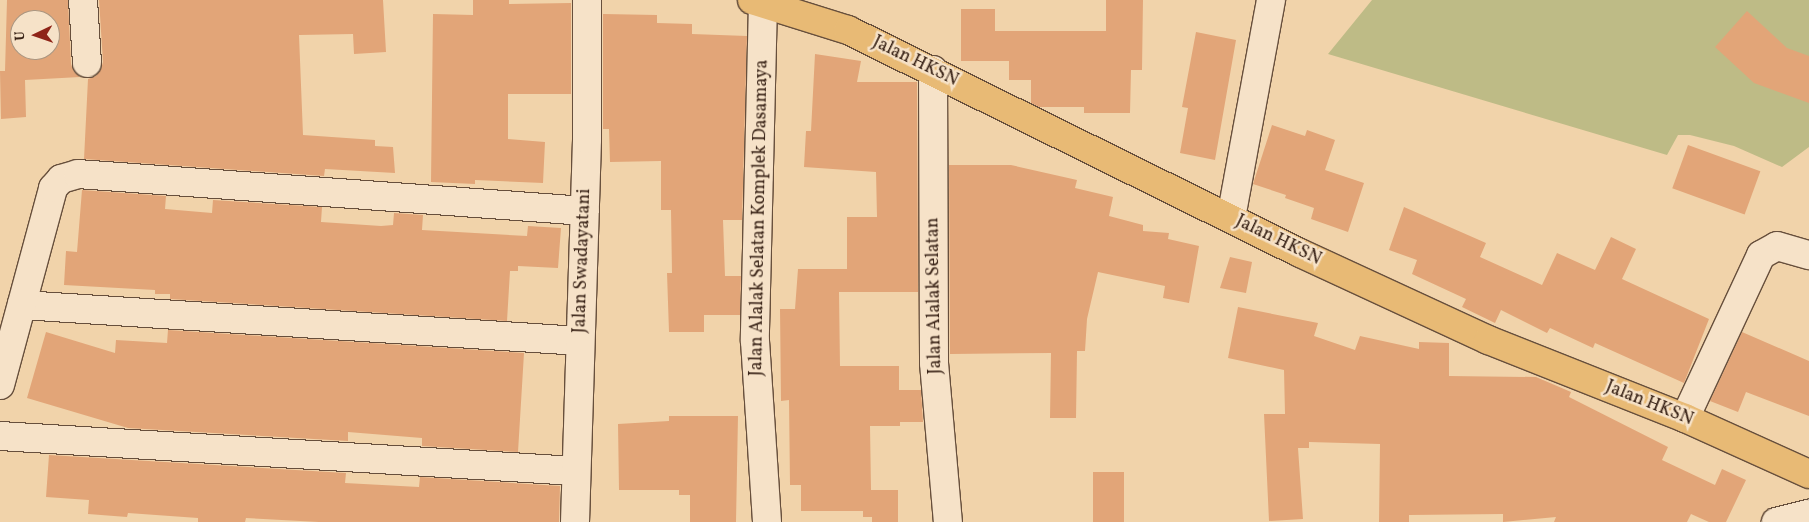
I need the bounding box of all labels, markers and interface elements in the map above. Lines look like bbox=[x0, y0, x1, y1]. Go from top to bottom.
north arrow bbox=[10, 10, 60, 60]
text: U bbox=[11, 30, 30, 41]
street label: Jalan HKSN bbox=[869, 32, 961, 92]
street label: Jalan Alalak Selatan Komplek Dasamaya bbox=[746, 59, 774, 377]
street label: Jalan Swadayatani bbox=[570, 188, 596, 334]
street label: Jalan HKSN bbox=[1232, 211, 1324, 271]
street label: Jalan Alalak Selatan bbox=[923, 217, 947, 375]
street label: Jalan HKSN bbox=[1602, 377, 1696, 431]

